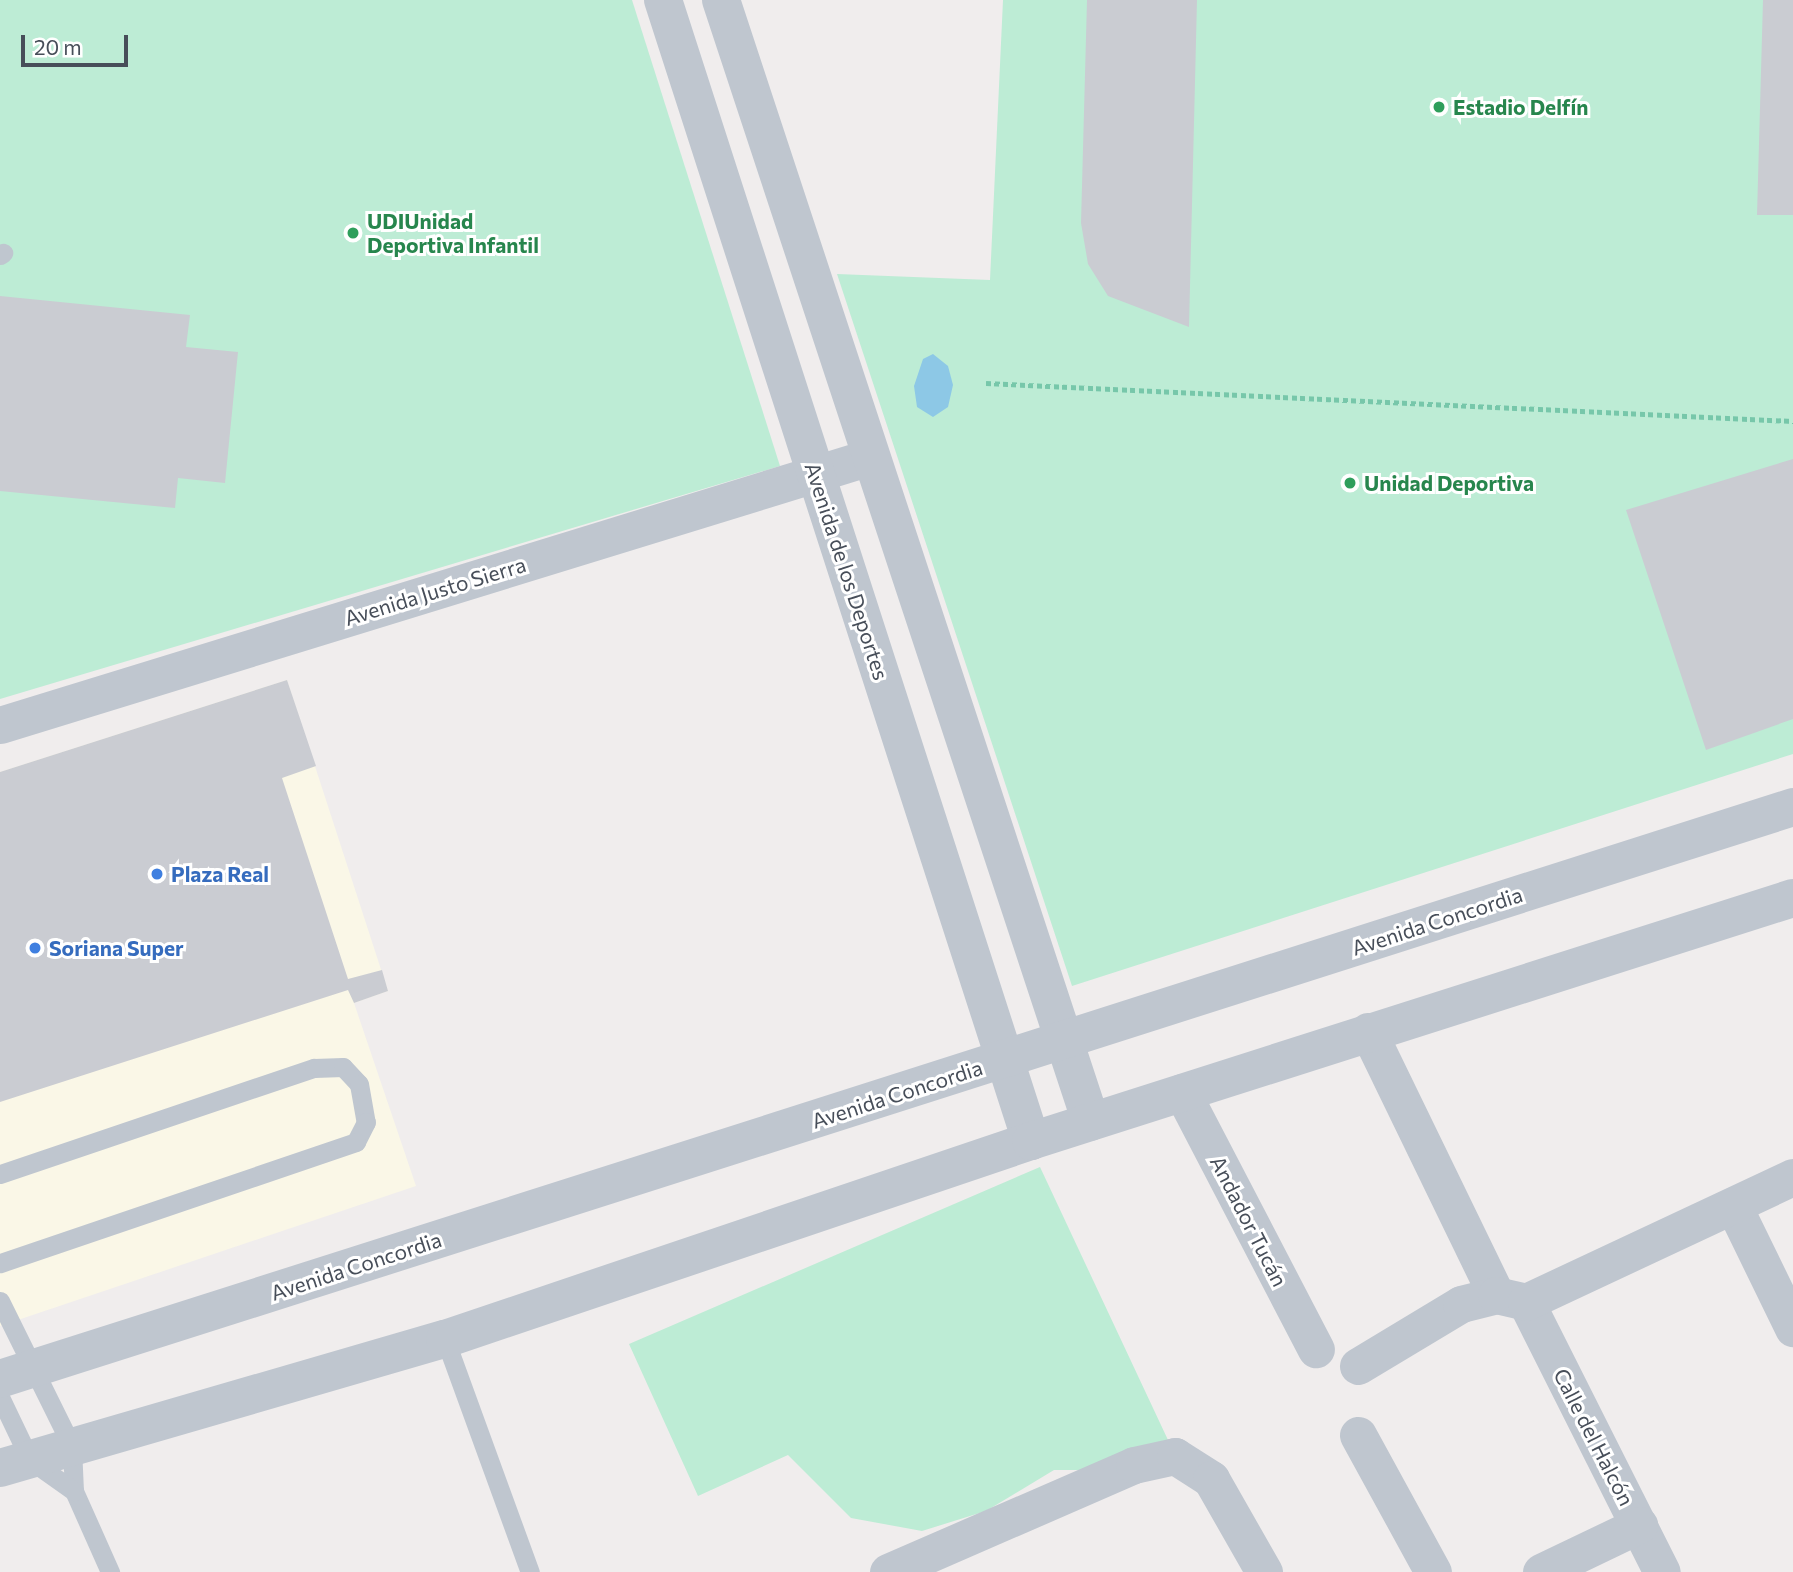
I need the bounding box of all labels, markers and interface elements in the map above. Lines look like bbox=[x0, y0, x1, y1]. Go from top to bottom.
scale bar bbox=[24, 21, 131, 65]
text: 20 m bbox=[34, 34, 82, 59]
place label: Estadio Delfín bbox=[1453, 94, 1588, 120]
marker: Estadio Delfín bbox=[1431, 99, 1447, 115]
place label: UDIUnidad Deportiva Infantil bbox=[367, 208, 539, 258]
marker: UDIUnidad Deportiva Infantil bbox=[345, 225, 361, 241]
street label: Avenida de los Deportes bbox=[800, 459, 894, 683]
place label: Unidad Deportiva bbox=[1364, 470, 1534, 496]
marker: Unidad Deportiva bbox=[1342, 475, 1358, 491]
street label: Avenida Justo Sierra bbox=[341, 551, 529, 631]
place label: Plaza Real bbox=[171, 861, 269, 887]
marker: Plaza Real bbox=[149, 866, 165, 882]
street label: Avenida Concordia bbox=[1348, 881, 1526, 961]
place label: Soriana Super bbox=[49, 935, 184, 961]
marker: Soriana Super bbox=[27, 940, 43, 956]
street label: Avenida Concordia bbox=[808, 1054, 986, 1134]
street label: Andador Tucán bbox=[1205, 1151, 1293, 1291]
street label: Avenida Concordia bbox=[267, 1226, 445, 1306]
street label: Calle del Halcón bbox=[1549, 1364, 1639, 1510]

